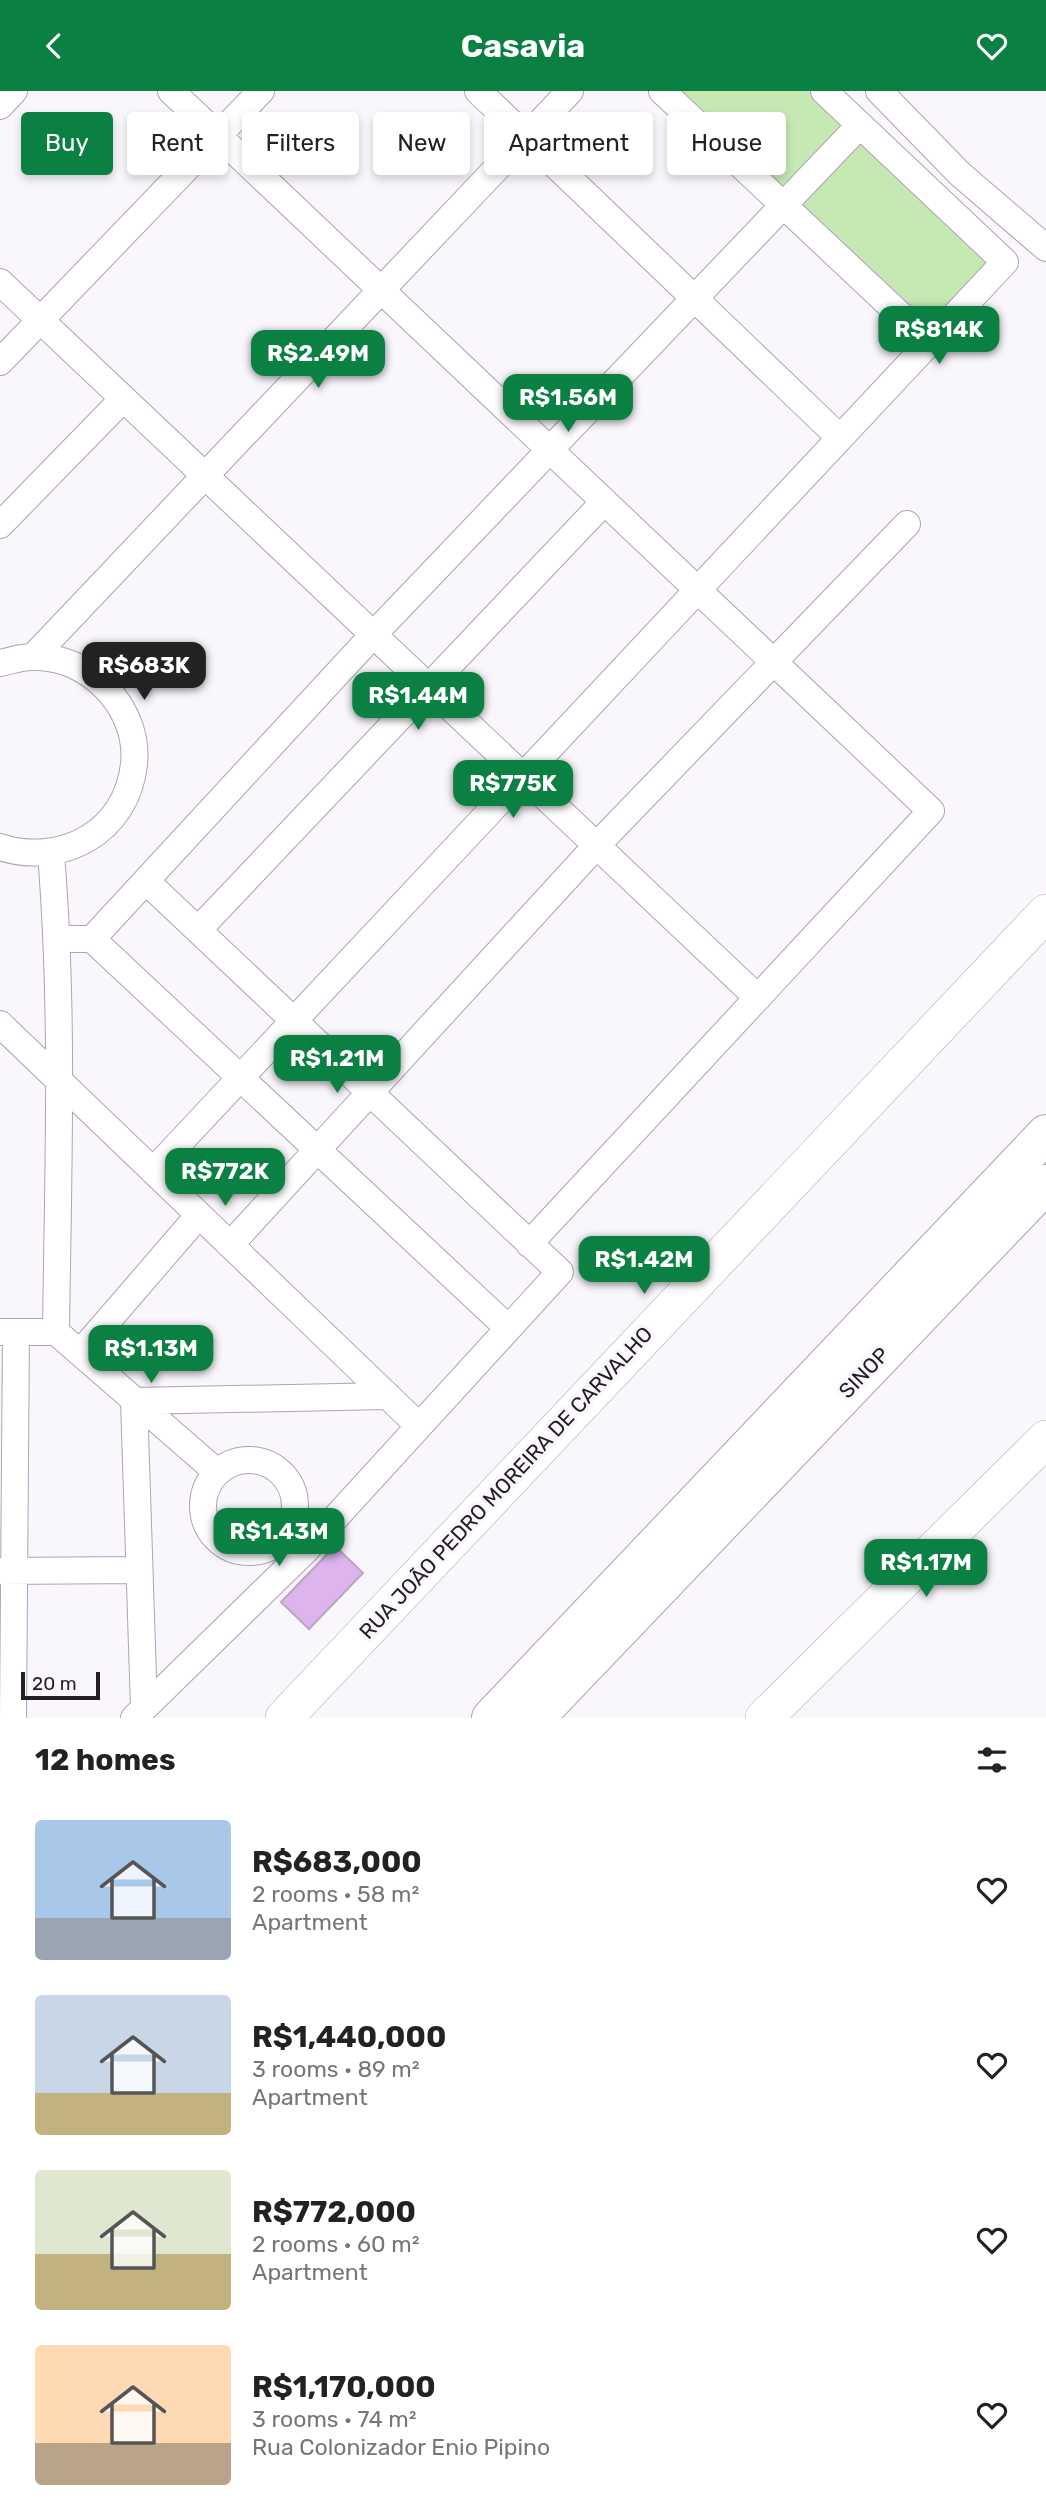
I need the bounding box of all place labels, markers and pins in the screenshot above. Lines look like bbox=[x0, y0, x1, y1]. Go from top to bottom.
pin: R$814K bbox=[882, 307, 996, 366]
pin: R$2.49M bbox=[253, 331, 383, 390]
pin: R$1.56M bbox=[503, 375, 633, 434]
pin: R$683K bbox=[87, 643, 201, 702]
pin: R$1.44M bbox=[353, 673, 483, 732]
pin: R$775K bbox=[456, 761, 570, 820]
pin: R$1.21M bbox=[272, 1035, 402, 1095]
pin: R$772K bbox=[168, 1149, 282, 1208]
pin: R$1.42M bbox=[579, 1237, 709, 1296]
pin: R$1.13M bbox=[86, 1325, 216, 1385]
pin: R$1.43M bbox=[214, 1509, 344, 1568]
pin: R$1.17M bbox=[861, 1539, 991, 1599]

